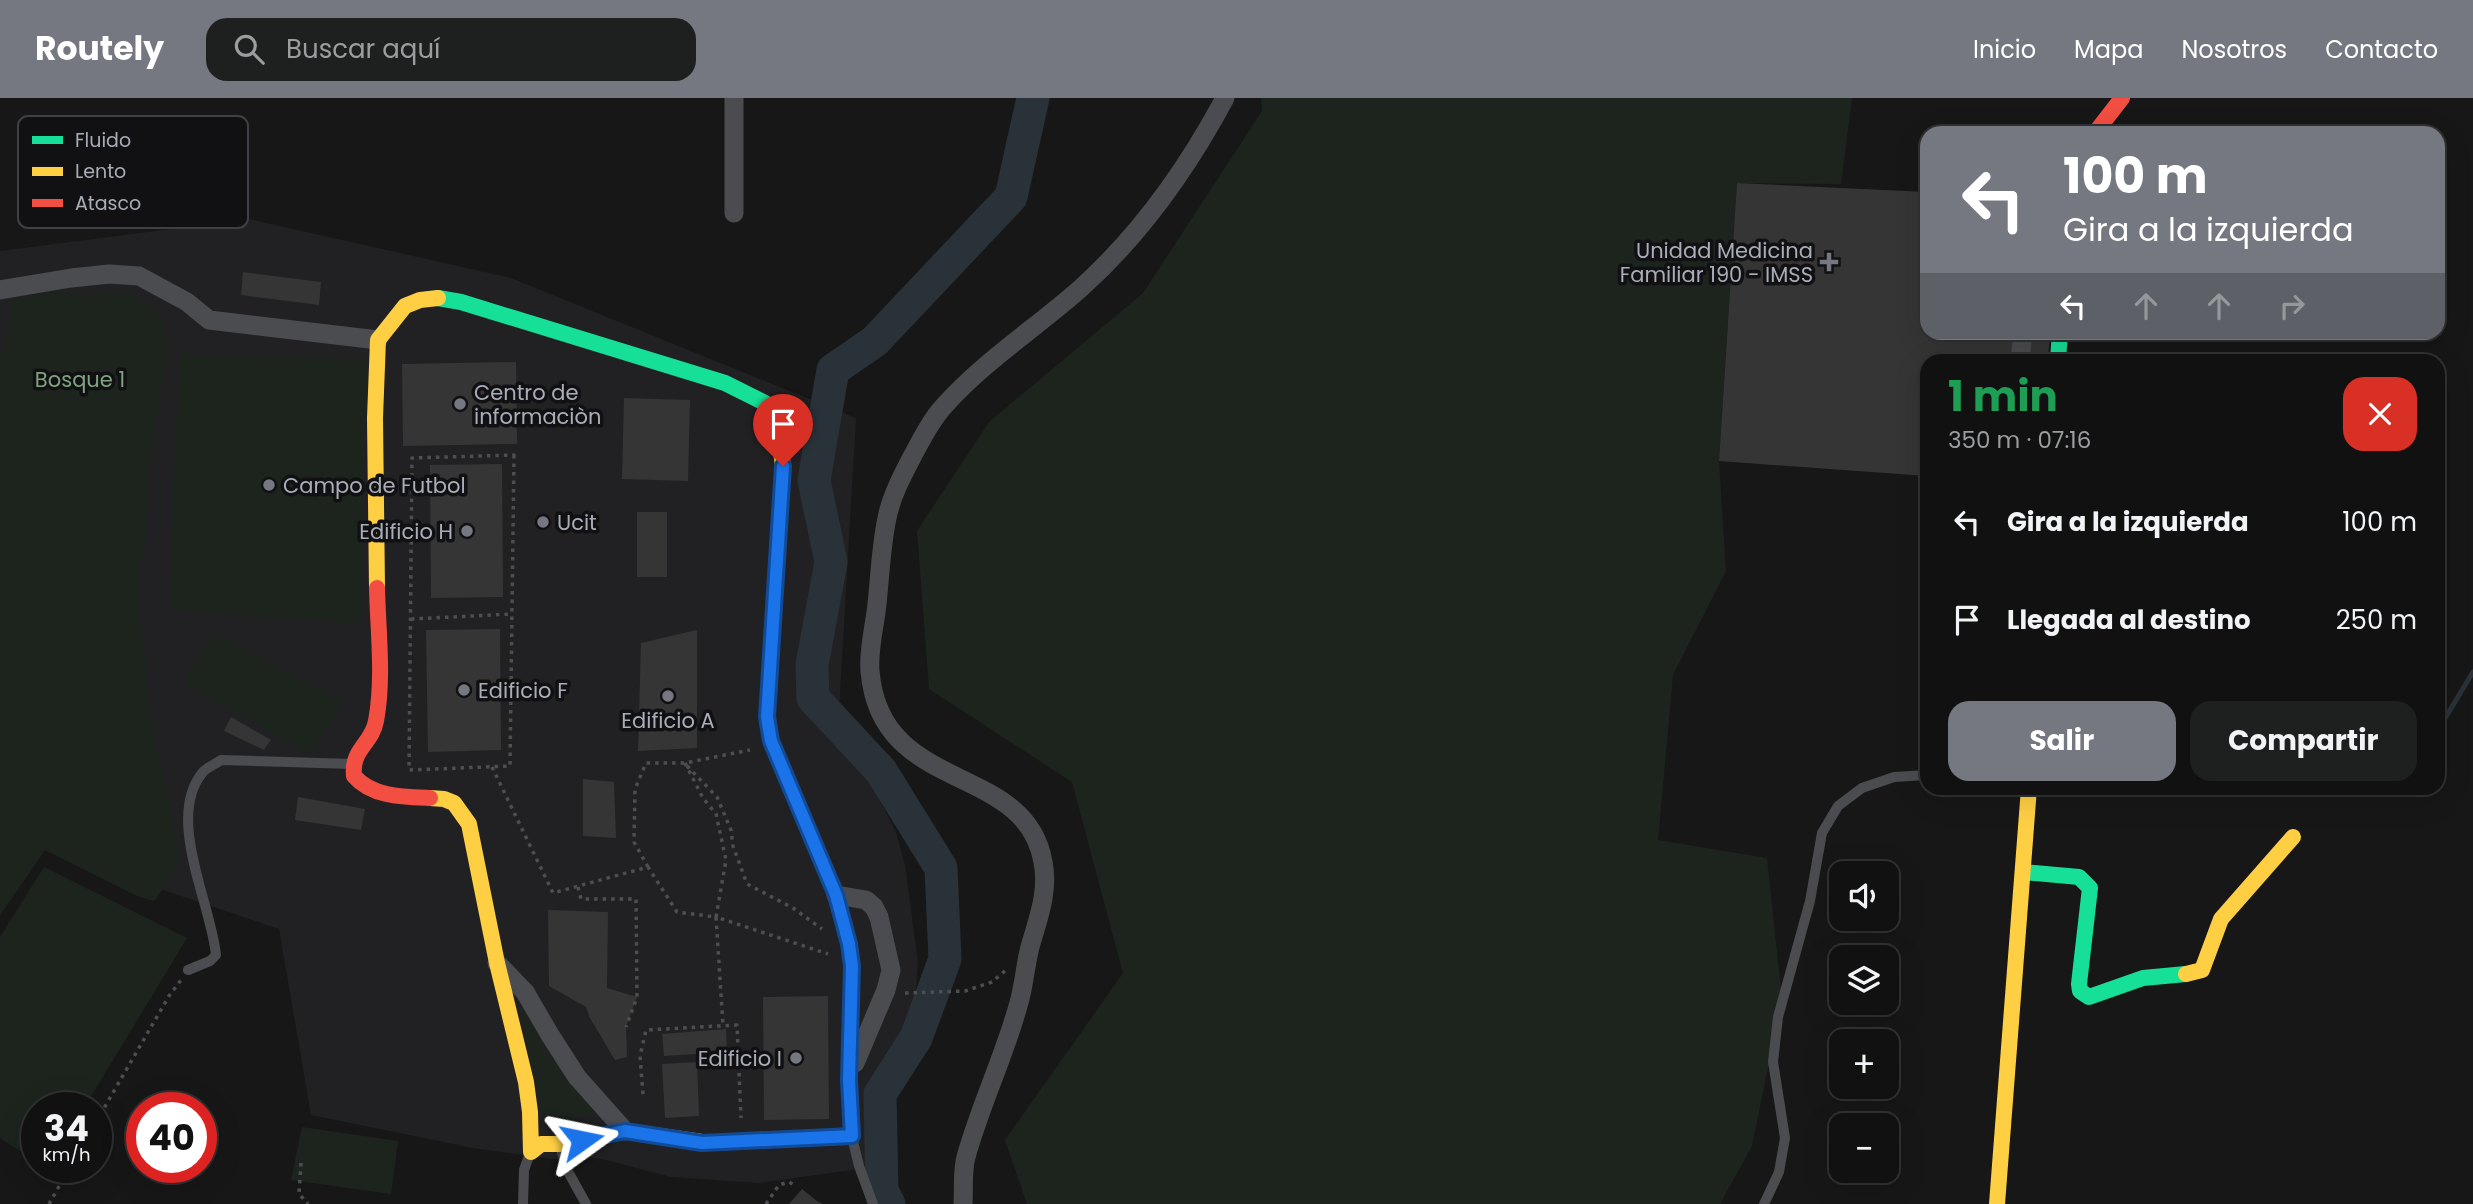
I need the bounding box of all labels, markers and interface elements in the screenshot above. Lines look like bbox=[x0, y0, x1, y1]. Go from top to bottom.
search box bbox=[206, 18, 696, 81]
text: Routely bbox=[35, 25, 164, 72]
icon: search bbox=[230, 30, 268, 68]
text: Buscar aquí bbox=[286, 31, 440, 67]
text: Inicio bbox=[1973, 33, 2036, 66]
text: Mapa bbox=[2074, 33, 2143, 66]
text: Nosotros bbox=[2181, 33, 2287, 66]
text: Contacto bbox=[2325, 33, 2438, 66]
legend bbox=[18, 116, 248, 228]
text: Fluido bbox=[75, 127, 131, 154]
text: 100 m bbox=[2063, 142, 2208, 210]
icon: left bbox=[1948, 154, 2039, 245]
text: Lento bbox=[75, 158, 126, 185]
text: Atasco bbox=[75, 190, 141, 217]
text: Gira a la izquierda bbox=[2063, 207, 2354, 252]
place label: Unidad Medicina Familiar 190 - IMSS bbox=[1620, 236, 1813, 289]
marker: Unidad Medicina Familiar 190 - IMSS bbox=[1819, 252, 1839, 272]
icon: left bbox=[2054, 287, 2092, 325]
icon: ahead bbox=[2127, 287, 2165, 325]
icon: ahead bbox=[2200, 287, 2238, 325]
icon: right bbox=[2273, 287, 2311, 325]
park label: Bosque 1 bbox=[35, 365, 125, 394]
text: 1 min bbox=[1948, 367, 2058, 426]
button: close bbox=[2343, 377, 2417, 451]
place label: Centro de informaciòn bbox=[474, 378, 601, 431]
pin bbox=[753, 394, 813, 466]
marker: Centro de informaciòn bbox=[452, 396, 468, 412]
icon: arrive bbox=[764, 405, 802, 443]
text: 350 m · 07:16 bbox=[1948, 424, 2091, 456]
place label: Campo de Futbol bbox=[283, 471, 466, 500]
marker: Campo de Futbol bbox=[261, 477, 277, 493]
icon: left bbox=[1948, 503, 1986, 541]
text: Gira a la izquierda bbox=[2007, 504, 2249, 540]
text: 100 m bbox=[2342, 504, 2417, 540]
place label: Ucit bbox=[557, 508, 597, 537]
marker: Ucit bbox=[535, 514, 551, 530]
place label: Edificio H bbox=[359, 517, 453, 546]
marker: Edificio H bbox=[459, 523, 475, 539]
icon: arrive bbox=[1948, 601, 1986, 639]
text: Llegada al destino bbox=[2007, 602, 2251, 638]
text: 250 m bbox=[2336, 602, 2417, 638]
place label: Edificio F bbox=[478, 676, 568, 705]
marker: Edificio F bbox=[456, 682, 472, 698]
marker: Edificio A bbox=[660, 688, 676, 704]
button: Salir bbox=[1948, 701, 2176, 781]
button: Compartir bbox=[2190, 701, 2417, 781]
place label: Edificio A bbox=[621, 706, 715, 735]
map controls bbox=[1829, 861, 1899, 1183]
button: sound bbox=[1829, 861, 1899, 931]
button: layers bbox=[1829, 945, 1899, 1015]
button: + bbox=[1829, 1029, 1899, 1099]
place label: Edificio I bbox=[698, 1044, 782, 1073]
marker: Edificio I bbox=[788, 1050, 804, 1066]
speed limit sign: 40 bbox=[126, 1092, 217, 1183]
position arrow bbox=[545, 1103, 619, 1177]
text: 34 bbox=[44, 1104, 89, 1153]
button: − bbox=[1829, 1113, 1899, 1183]
text: km/h bbox=[43, 1142, 90, 1167]

